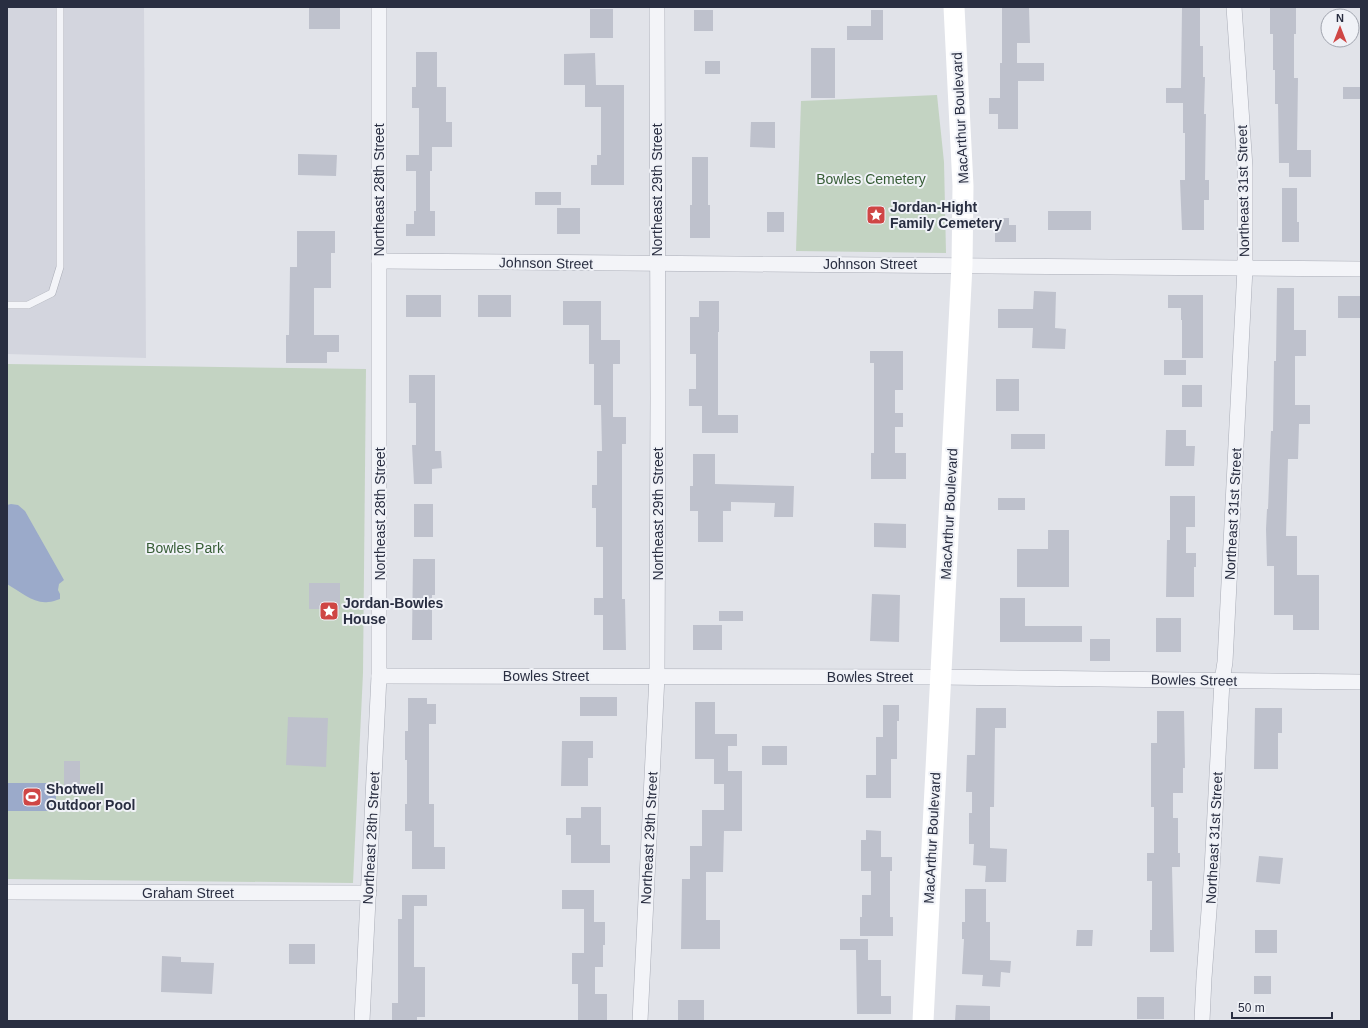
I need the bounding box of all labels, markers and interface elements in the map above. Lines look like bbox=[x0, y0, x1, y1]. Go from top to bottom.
north arrow bbox=[1320, 8, 1360, 48]
text: N bbox=[1336, 12, 1344, 24]
street label: MacArthur Boulevard bbox=[949, 52, 971, 184]
street label: Northeast 28th Street bbox=[371, 123, 387, 257]
street label: Northeast 29th Street bbox=[649, 123, 665, 257]
street label: Northeast 31st Street bbox=[1234, 125, 1252, 257]
park label: Bowles Cemetery bbox=[816, 171, 926, 187]
place label: Jordan-Hight Family Cemetery bbox=[890, 199, 1002, 231]
place icon: Jordan-Hight Family Cemetery bbox=[865, 204, 887, 226]
street label: Johnson Street bbox=[499, 254, 593, 272]
street label: Johnson Street bbox=[823, 256, 917, 272]
street label: Northeast 28th Street bbox=[372, 447, 388, 581]
street label: Northeast 29th Street bbox=[650, 447, 666, 581]
street label: Northeast 31st Street bbox=[1222, 447, 1244, 580]
street label: MacArthur Boulevard bbox=[938, 448, 960, 580]
park label: Bowles Park bbox=[146, 540, 225, 556]
place label: Jordan-Bowles House bbox=[343, 595, 444, 627]
place icon: Jordan-Bowles House bbox=[318, 600, 340, 622]
street label: Bowles Street bbox=[503, 668, 589, 684]
street label: Bowles Street bbox=[827, 669, 913, 685]
street label: Bowles Street bbox=[1151, 671, 1237, 689]
street label: Northeast 28th Street bbox=[360, 771, 382, 905]
street label: Northeast 29th Street bbox=[638, 771, 660, 905]
street label: Northeast 31st Street bbox=[1203, 771, 1225, 904]
street label: MacArthur Boulevard bbox=[921, 772, 943, 904]
place label: Shotwell Outdoor Pool bbox=[46, 781, 135, 813]
sports icon: Shotwell Outdoor Pool bbox=[21, 786, 43, 808]
street label: Graham Street bbox=[142, 885, 234, 901]
scale bar bbox=[1232, 994, 1332, 1020]
text: 50 m bbox=[1238, 1001, 1265, 1015]

